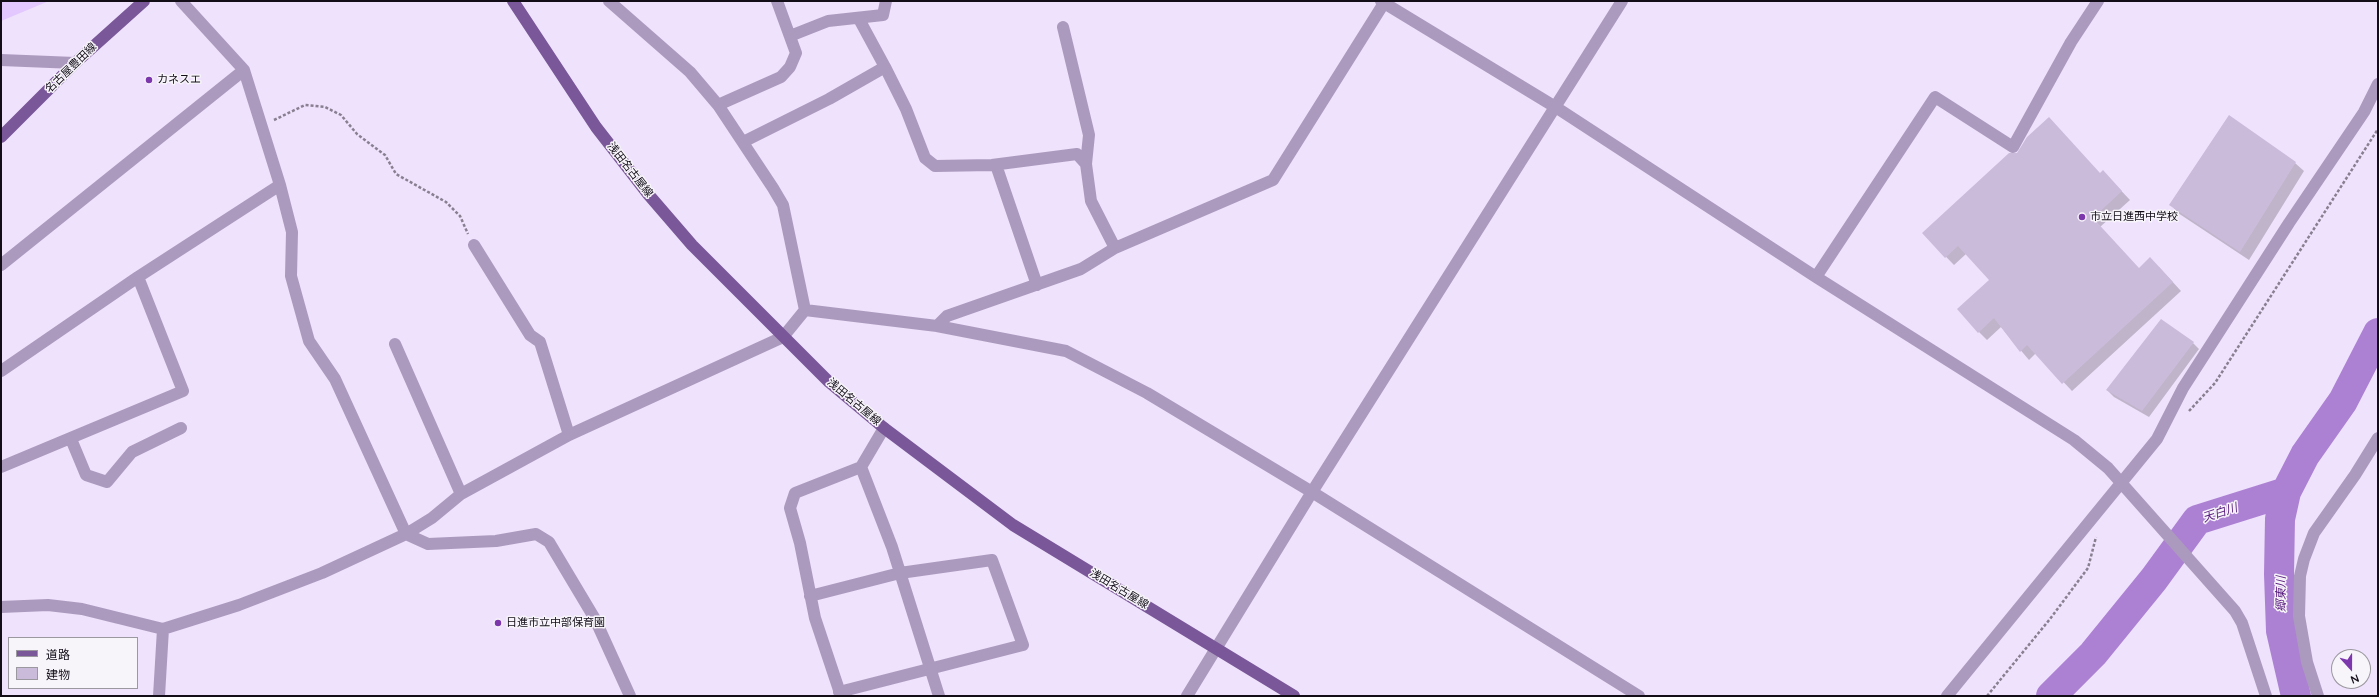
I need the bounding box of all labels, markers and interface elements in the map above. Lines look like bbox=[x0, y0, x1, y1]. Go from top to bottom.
street label: 名古屋豊田線 bbox=[43, 40, 99, 96]
place label: カネスエ bbox=[157, 73, 201, 87]
marker: カネスエ bbox=[144, 75, 154, 85]
street label: 浅田名古屋線 bbox=[604, 140, 656, 200]
place label: 市立日進西中学校 bbox=[2090, 210, 2178, 224]
marker: 市立日進西中学校 bbox=[2077, 212, 2087, 222]
street label: 浅田名古屋線 bbox=[824, 376, 884, 428]
water label: 天白川 bbox=[2201, 501, 2239, 525]
street label: 浅田名古屋線 bbox=[1087, 566, 1151, 612]
water label: 郷東川 bbox=[2274, 576, 2288, 612]
place label: 日進市立中部保育園 bbox=[506, 616, 605, 630]
marker: 日進市立中部保育園 bbox=[493, 618, 503, 628]
legend bbox=[8, 637, 138, 689]
text: 道路 bbox=[46, 647, 70, 662]
north arrow bbox=[2331, 649, 2371, 689]
text: 建物 bbox=[46, 667, 70, 682]
text: N bbox=[2349, 671, 2361, 687]

